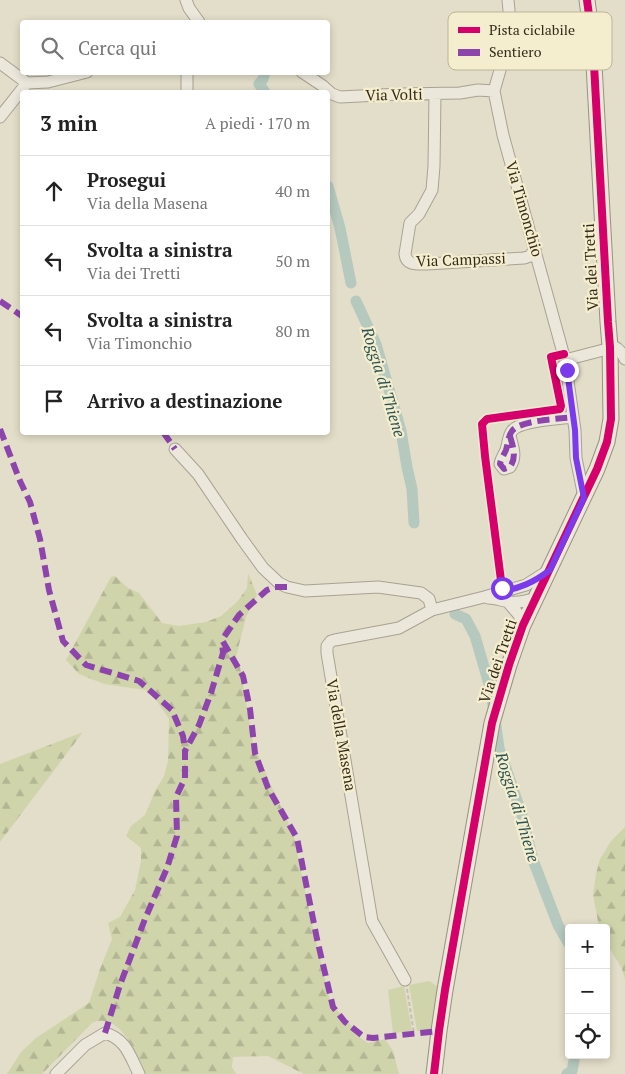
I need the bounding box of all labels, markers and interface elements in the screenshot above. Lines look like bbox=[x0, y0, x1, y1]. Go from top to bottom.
legend bbox=[448, 12, 612, 70]
search box bbox=[20, 20, 330, 75]
text: Pista ciclabile bbox=[489, 20, 575, 39]
icon: search bbox=[38, 34, 66, 62]
text: Cerca qui bbox=[78, 35, 157, 60]
text: Sentiero bbox=[489, 42, 542, 61]
street label: Via Volti bbox=[365, 84, 423, 104]
text: 3 min bbox=[40, 109, 97, 137]
text: A piedi · 170 m bbox=[205, 112, 310, 134]
street label: Via Timonchio bbox=[502, 159, 548, 259]
text: Prosegui bbox=[87, 167, 166, 192]
icon: ahead bbox=[40, 177, 68, 205]
text: 40 m bbox=[275, 180, 310, 202]
text: Via della Masena bbox=[87, 192, 208, 214]
street label: Via dei Tretti bbox=[578, 223, 602, 311]
text: Svolta a sinistra bbox=[87, 237, 233, 262]
icon: left bbox=[40, 247, 68, 275]
street label: Via Campassi bbox=[416, 247, 506, 271]
text: 50 m bbox=[275, 250, 310, 272]
text: Via dei Tretti bbox=[87, 262, 181, 284]
text: Svolta a sinistra bbox=[87, 307, 233, 332]
icon: left bbox=[40, 317, 68, 345]
text: 80 m bbox=[275, 320, 310, 342]
water label: Roggia di Thiene bbox=[357, 323, 411, 440]
text: Via Timonchio bbox=[87, 332, 192, 354]
route end bbox=[556, 359, 579, 382]
icon: arrive bbox=[40, 387, 68, 415]
text: Arrivo a destinazione bbox=[87, 388, 282, 413]
route start bbox=[491, 577, 514, 600]
street label: Via dei Tretti bbox=[473, 616, 521, 705]
street label: Via della Masena bbox=[322, 677, 362, 793]
water label: Roggia di Thiene bbox=[491, 748, 545, 865]
map controls bbox=[565, 924, 610, 1059]
button: + bbox=[565, 924, 610, 969]
button: − bbox=[565, 969, 610, 1014]
button: locate bbox=[565, 1014, 610, 1059]

